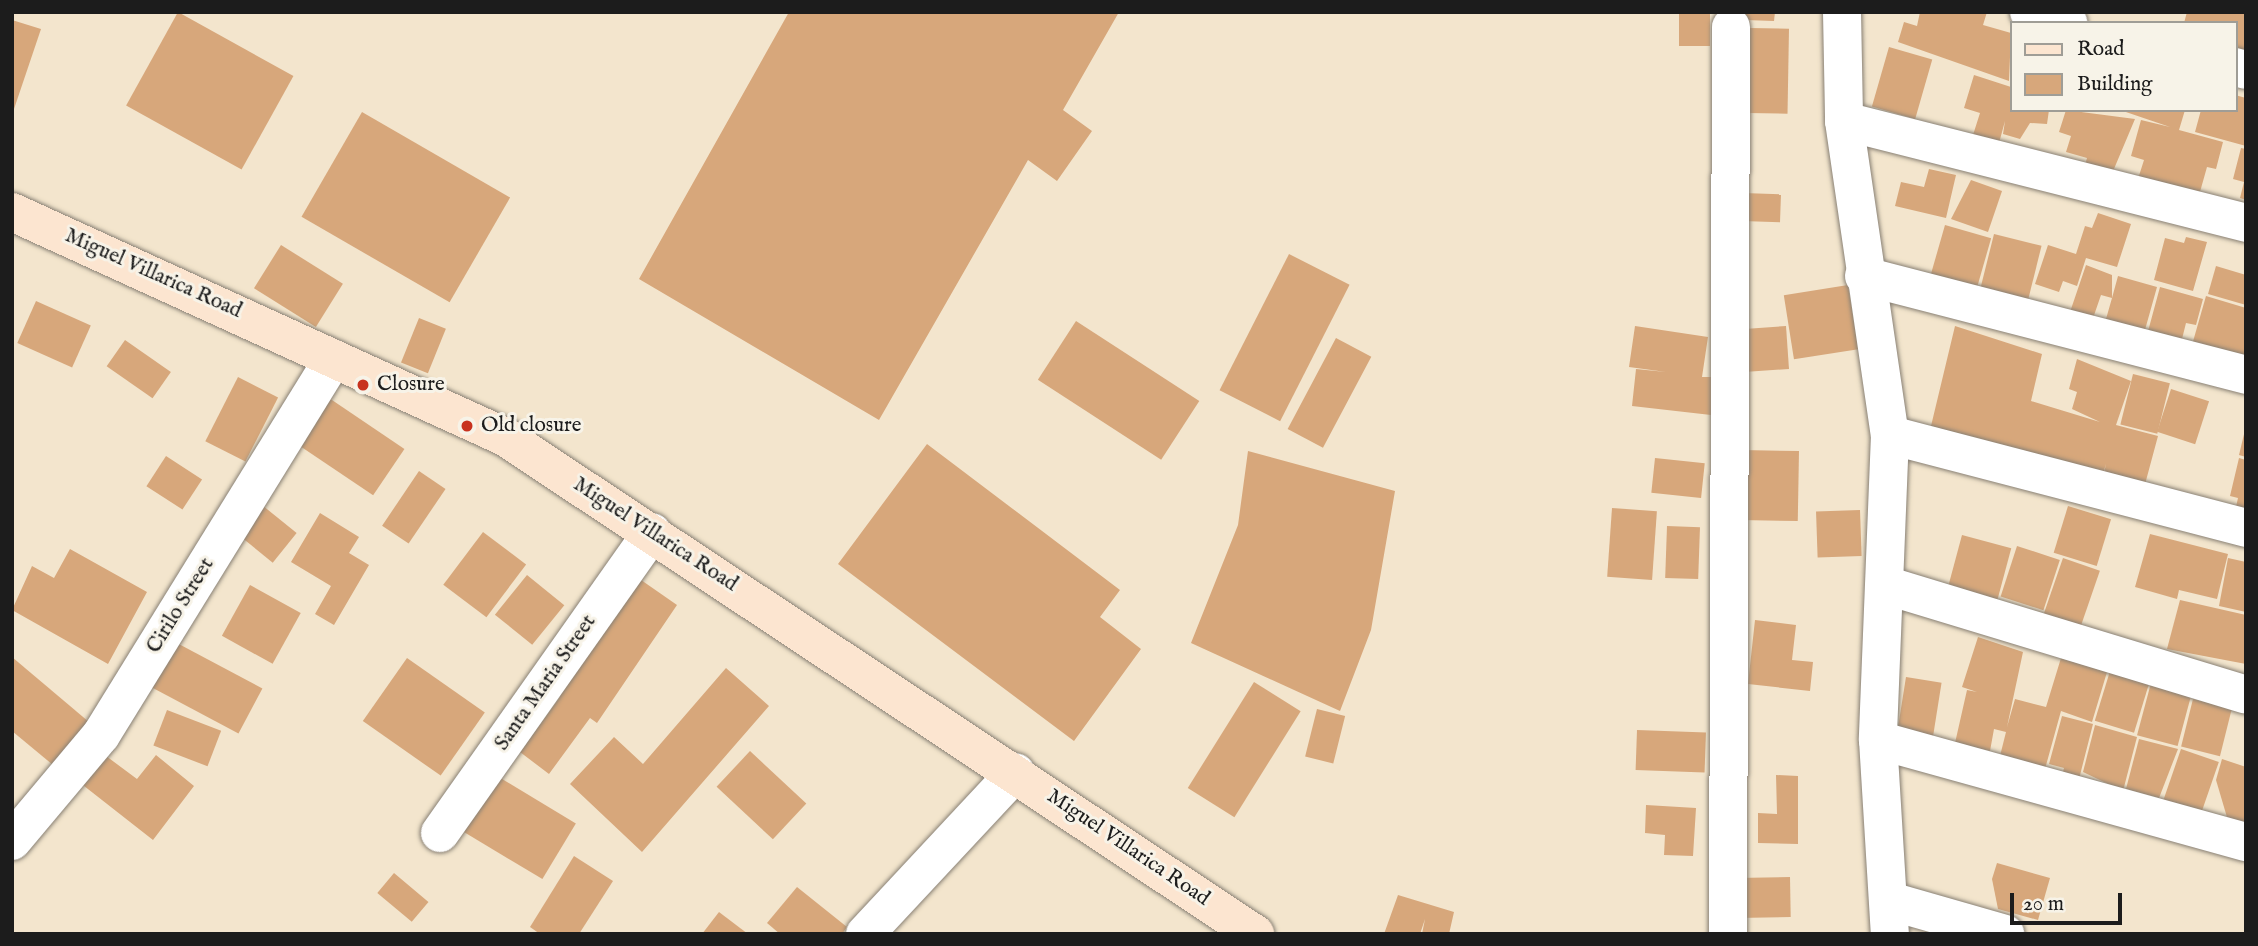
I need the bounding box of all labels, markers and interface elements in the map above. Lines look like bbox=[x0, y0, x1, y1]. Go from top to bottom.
legend bbox=[2010, 21, 2237, 112]
text: Road bbox=[2077, 36, 2124, 63]
text: Building bbox=[2077, 71, 2152, 98]
street label: Miguel Villarica Road bbox=[61, 224, 245, 324]
place label: Closure bbox=[377, 372, 445, 398]
marker: Closure bbox=[355, 377, 371, 393]
place label: Old closure bbox=[481, 413, 581, 439]
marker: Old closure bbox=[459, 418, 475, 434]
street label: Miguel Villarica Road bbox=[568, 472, 742, 598]
street label: Cirilo Street bbox=[142, 554, 220, 658]
street label: Santa Maria Street bbox=[490, 610, 602, 756]
street label: Miguel Villarica Road bbox=[1042, 784, 1214, 912]
scale bar bbox=[2013, 880, 2125, 924]
text: 20 m bbox=[2023, 891, 2064, 918]

